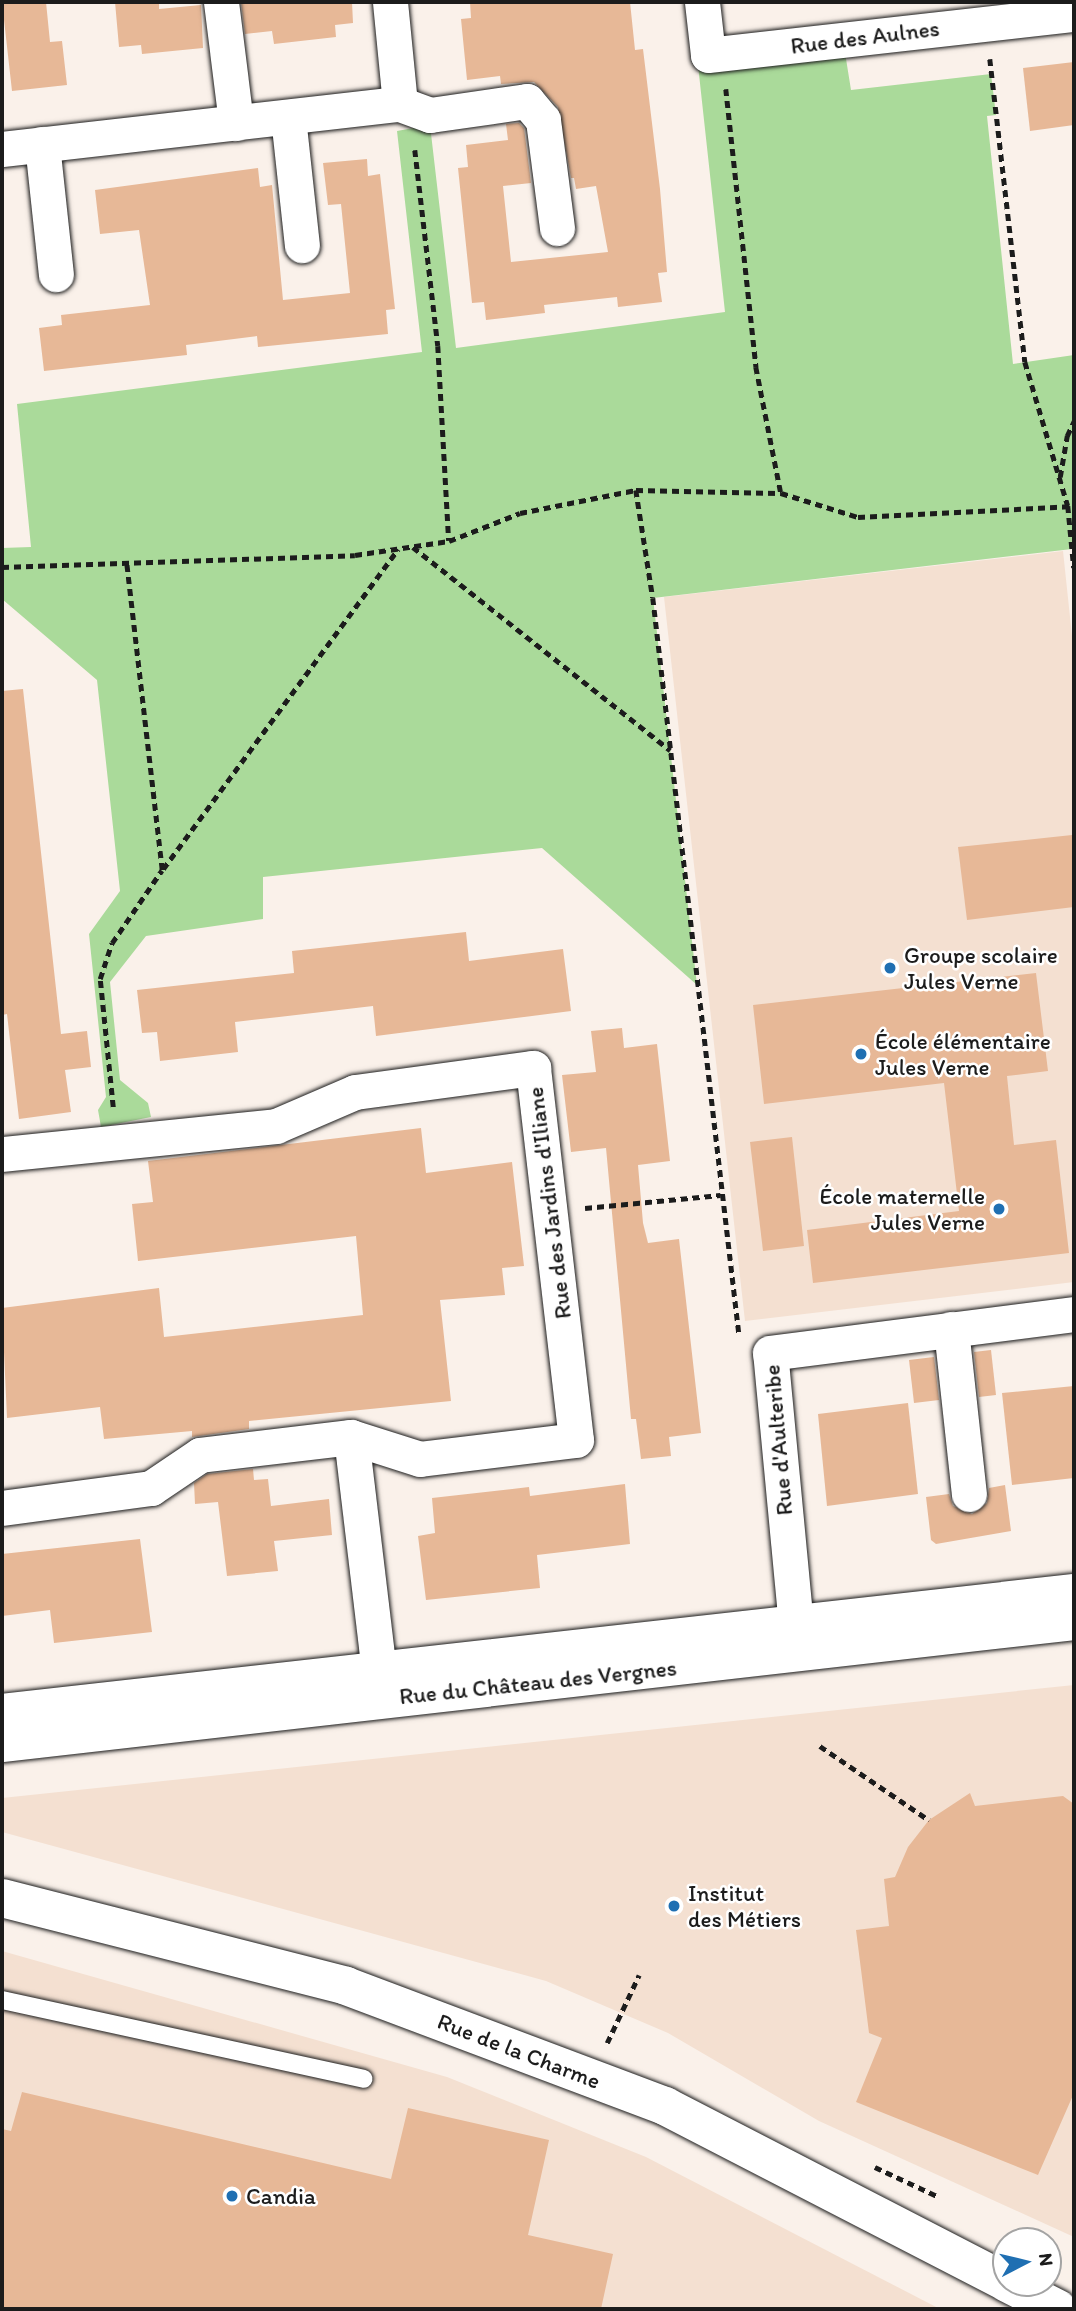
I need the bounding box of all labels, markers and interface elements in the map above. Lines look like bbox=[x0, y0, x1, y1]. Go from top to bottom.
street label: Rue des Aulnes bbox=[789, 14, 941, 60]
place label: Groupe scolaire Jules Verne bbox=[904, 941, 1057, 995]
marker: Groupe scolaire Jules Verne bbox=[882, 960, 898, 976]
place label: École élémentaire Jules Verne bbox=[875, 1027, 1049, 1081]
marker: École élémentaire Jules Verne bbox=[853, 1046, 869, 1062]
street label: Rue des Jardins d'Iliane bbox=[521, 1085, 577, 1321]
place label: École maternelle Jules Verne bbox=[819, 1182, 985, 1236]
marker: École maternelle Jules Verne bbox=[991, 1201, 1007, 1217]
street label: Rue d'Aulteribe bbox=[758, 1364, 798, 1516]
street label: Rue du Château des Vergnes bbox=[398, 1654, 678, 1710]
place label: Institut des Métiers bbox=[688, 1879, 800, 1933]
marker: Institut des Métiers bbox=[666, 1898, 682, 1914]
street label: Rue de la Charme bbox=[433, 2007, 605, 2095]
place label: Candia bbox=[246, 2182, 316, 2210]
marker: Candia bbox=[224, 2188, 240, 2204]
north arrow bbox=[992, 2227, 1062, 2297]
text: N bbox=[1034, 2252, 1059, 2267]

